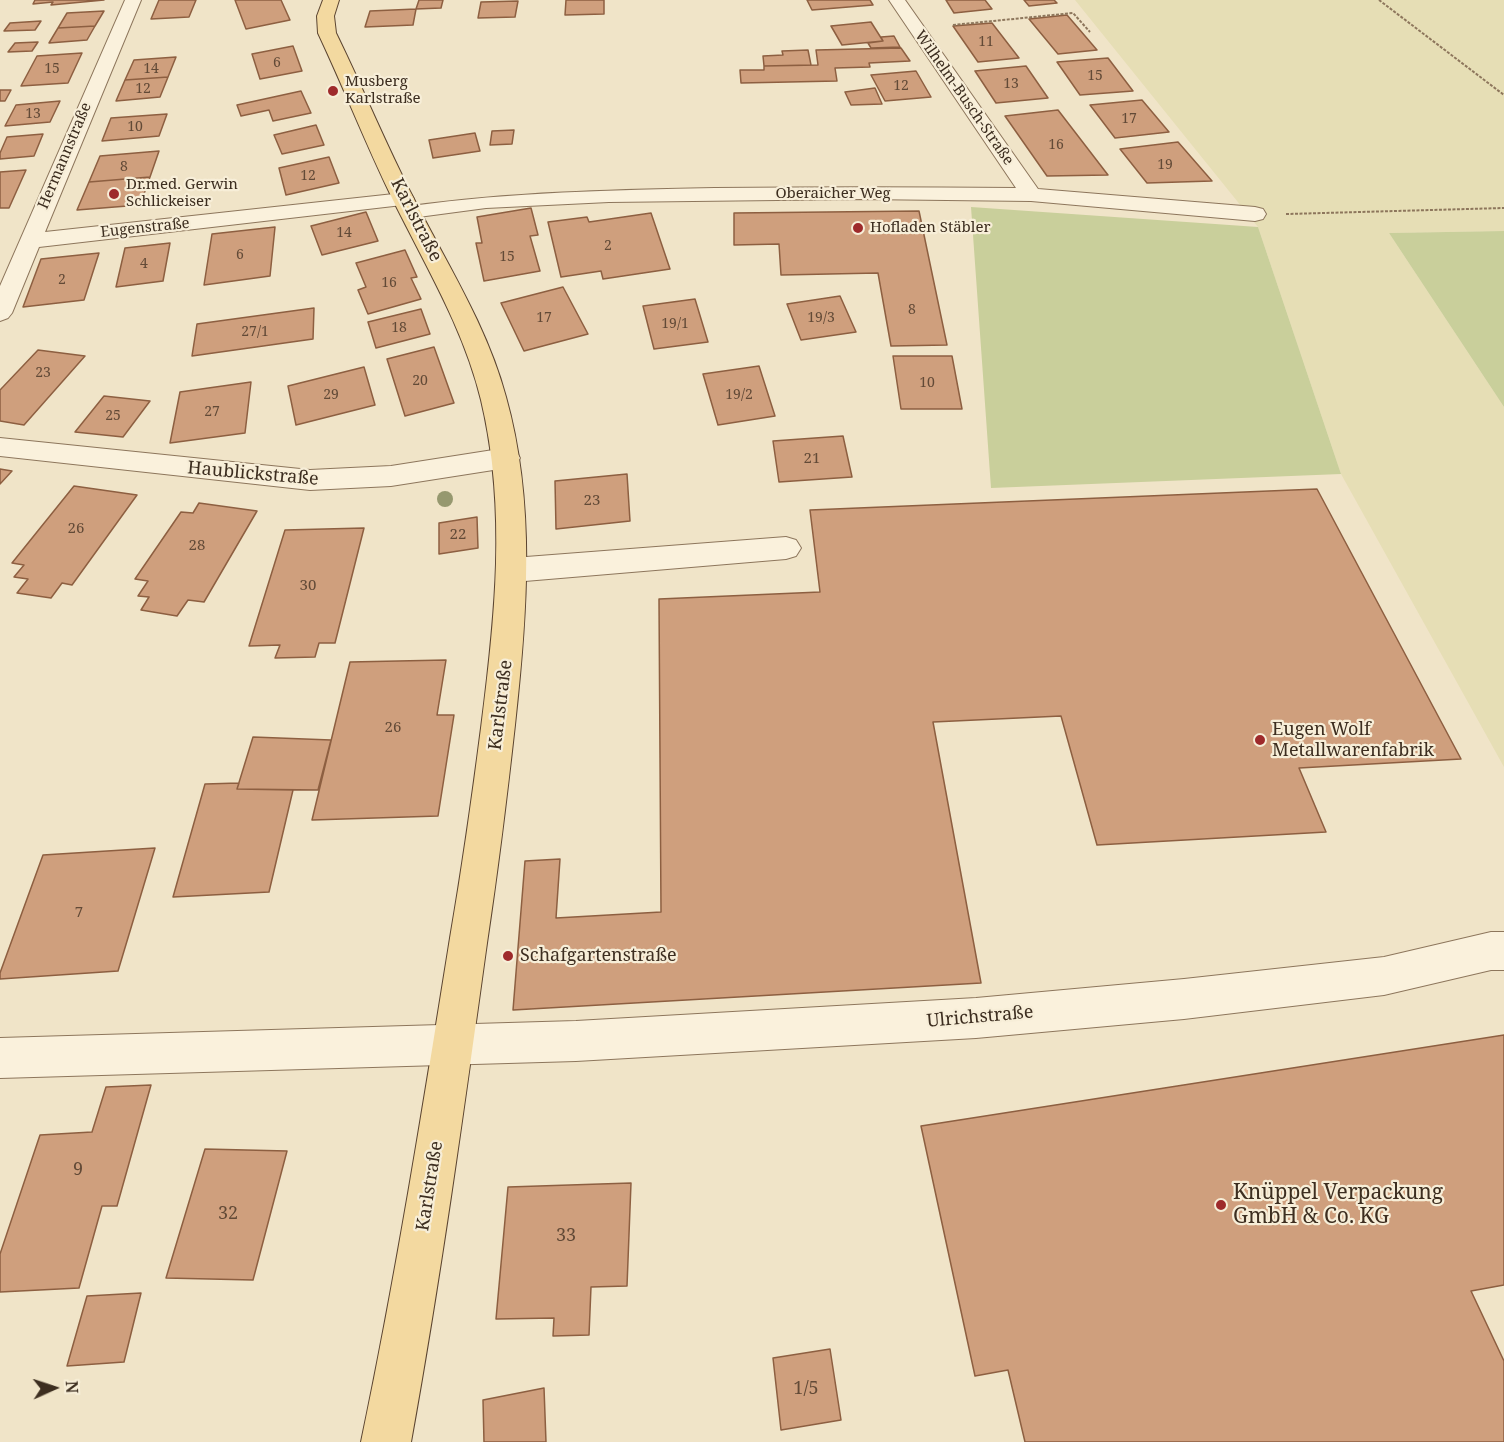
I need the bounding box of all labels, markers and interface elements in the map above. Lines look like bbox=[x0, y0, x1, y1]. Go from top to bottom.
street label: Wilhelm-Busch-Straße bbox=[911, 27, 1017, 169]
house number: 11 bbox=[978, 34, 994, 50]
house number: 6 bbox=[273, 55, 281, 71]
house number: 15 bbox=[44, 61, 60, 77]
house number: 14 bbox=[143, 61, 159, 77]
house number: 15 bbox=[1087, 68, 1103, 84]
place label: Musberg Karlstraße bbox=[345, 73, 421, 108]
house number: 13 bbox=[1003, 76, 1019, 92]
house number: 12 bbox=[893, 78, 909, 94]
house number: 12 bbox=[135, 81, 151, 97]
marker: Musberg Karlstraße bbox=[326, 84, 340, 98]
street label: Hermannstraße bbox=[34, 100, 96, 212]
house number: 13 bbox=[25, 106, 41, 122]
house number: 17 bbox=[1121, 111, 1137, 127]
house number: 10 bbox=[127, 119, 143, 135]
house number: 16 bbox=[1048, 137, 1064, 153]
house number: 19 bbox=[1157, 157, 1173, 173]
house number: 8 bbox=[120, 159, 128, 175]
house number: 12 bbox=[300, 168, 316, 184]
street label: Karlstraße bbox=[386, 175, 446, 265]
place label: Dr.med. Gerwin Schlickeiser bbox=[126, 176, 238, 211]
street label: Oberaicher Weg bbox=[775, 185, 891, 203]
marker: Dr.med. Gerwin Schlickeiser bbox=[107, 187, 121, 201]
street label: Eugenstraße bbox=[99, 214, 191, 242]
place label: Hofladen Stäbler bbox=[870, 219, 991, 237]
marker: Hofladen Stäbler bbox=[851, 221, 865, 235]
house number: 14 bbox=[336, 225, 352, 241]
house number: 2 bbox=[604, 238, 612, 254]
house number: 6 bbox=[236, 247, 244, 263]
house number: 15 bbox=[499, 249, 515, 265]
house number: 4 bbox=[140, 256, 148, 272]
house number: 2 bbox=[58, 272, 66, 288]
house number: 16 bbox=[381, 275, 397, 291]
house number: 8 bbox=[908, 302, 916, 318]
house number: 17 bbox=[536, 310, 552, 326]
house number: 19/3 bbox=[807, 310, 835, 326]
house number: 19/1 bbox=[661, 316, 689, 332]
house number: 18 bbox=[391, 320, 407, 336]
house number: 27/1 bbox=[241, 324, 269, 340]
house number: 23 bbox=[35, 365, 51, 381]
house number: 20 bbox=[412, 373, 428, 389]
house number: 10 bbox=[919, 375, 935, 391]
house number: 29 bbox=[323, 387, 339, 403]
house number: 19/2 bbox=[725, 387, 753, 403]
house number: 27 bbox=[204, 404, 220, 420]
house number: 25 bbox=[105, 408, 121, 424]
house number: 21 bbox=[804, 450, 820, 468]
street label: Haublickstraße bbox=[187, 458, 319, 490]
house number: 23 bbox=[584, 492, 600, 510]
house number: 26 bbox=[68, 520, 84, 538]
house number: 22 bbox=[450, 526, 466, 544]
house number: 28 bbox=[189, 537, 205, 555]
house number: 30 bbox=[300, 577, 316, 595]
street label: Karlstraße bbox=[485, 659, 517, 751]
house number: 26 bbox=[385, 719, 401, 737]
place label: Eugen Wolf Metallwarenfabrik bbox=[1272, 719, 1434, 762]
marker: Eugen Wolf Metallwarenfabrik bbox=[1253, 733, 1267, 747]
house number: 7 bbox=[75, 904, 83, 922]
place label: Schafgartenstraße bbox=[520, 945, 677, 967]
marker: Schafgartenstraße bbox=[501, 949, 515, 963]
street label: Ulrichstraße bbox=[926, 1002, 1034, 1032]
street label: Karlstraße bbox=[412, 1139, 448, 1233]
house number: 9 bbox=[73, 1159, 83, 1181]
place label: Knüppel Verpackung GmbH & Co. KG bbox=[1233, 1180, 1443, 1230]
marker: Knüppel Verpackung GmbH & Co. KG bbox=[1214, 1198, 1228, 1212]
house number: 32 bbox=[218, 1203, 238, 1225]
house number: 33 bbox=[556, 1225, 576, 1247]
north arrow bbox=[24, 1358, 84, 1418]
house number: 1/5 bbox=[793, 1378, 819, 1400]
text: N bbox=[61, 1380, 83, 1394]

